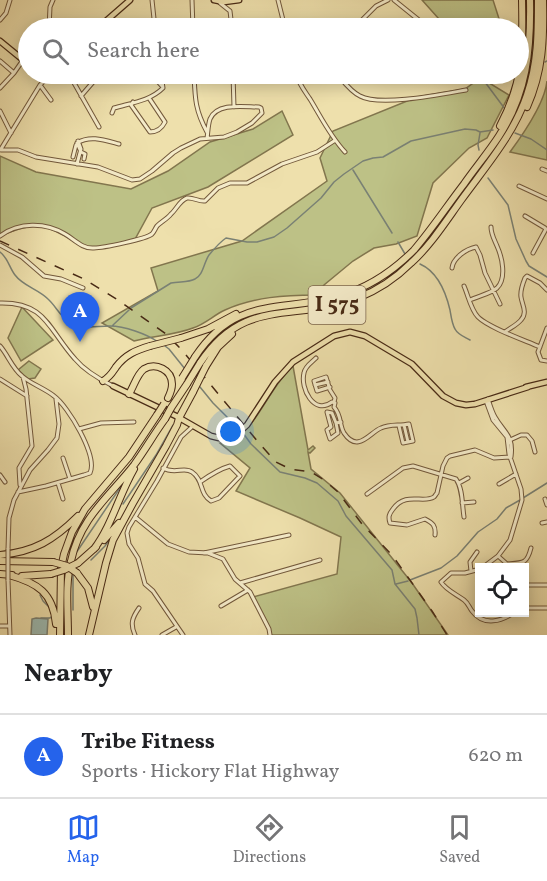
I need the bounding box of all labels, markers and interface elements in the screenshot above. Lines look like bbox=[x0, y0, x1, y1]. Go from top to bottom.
search box bbox=[18, 18, 529, 84]
icon: search bbox=[39, 35, 72, 68]
text: Search here bbox=[87, 36, 200, 67]
road number: I 575 bbox=[308, 286, 366, 324]
pin: A bbox=[60, 292, 100, 342]
your location bbox=[216, 417, 245, 446]
map controls bbox=[475, 563, 529, 617]
button: locate bbox=[475, 563, 529, 617]
text: Nearby bbox=[24, 656, 113, 692]
text: Tribe Fitness bbox=[81, 727, 215, 758]
text: A bbox=[36, 742, 51, 770]
text: 620 m bbox=[469, 742, 523, 770]
text: Sports · Hickory Flat Highway bbox=[81, 758, 339, 786]
tab: Map bbox=[67, 811, 100, 869]
tab: Directions bbox=[233, 811, 306, 869]
tab: Saved bbox=[439, 811, 480, 869]

